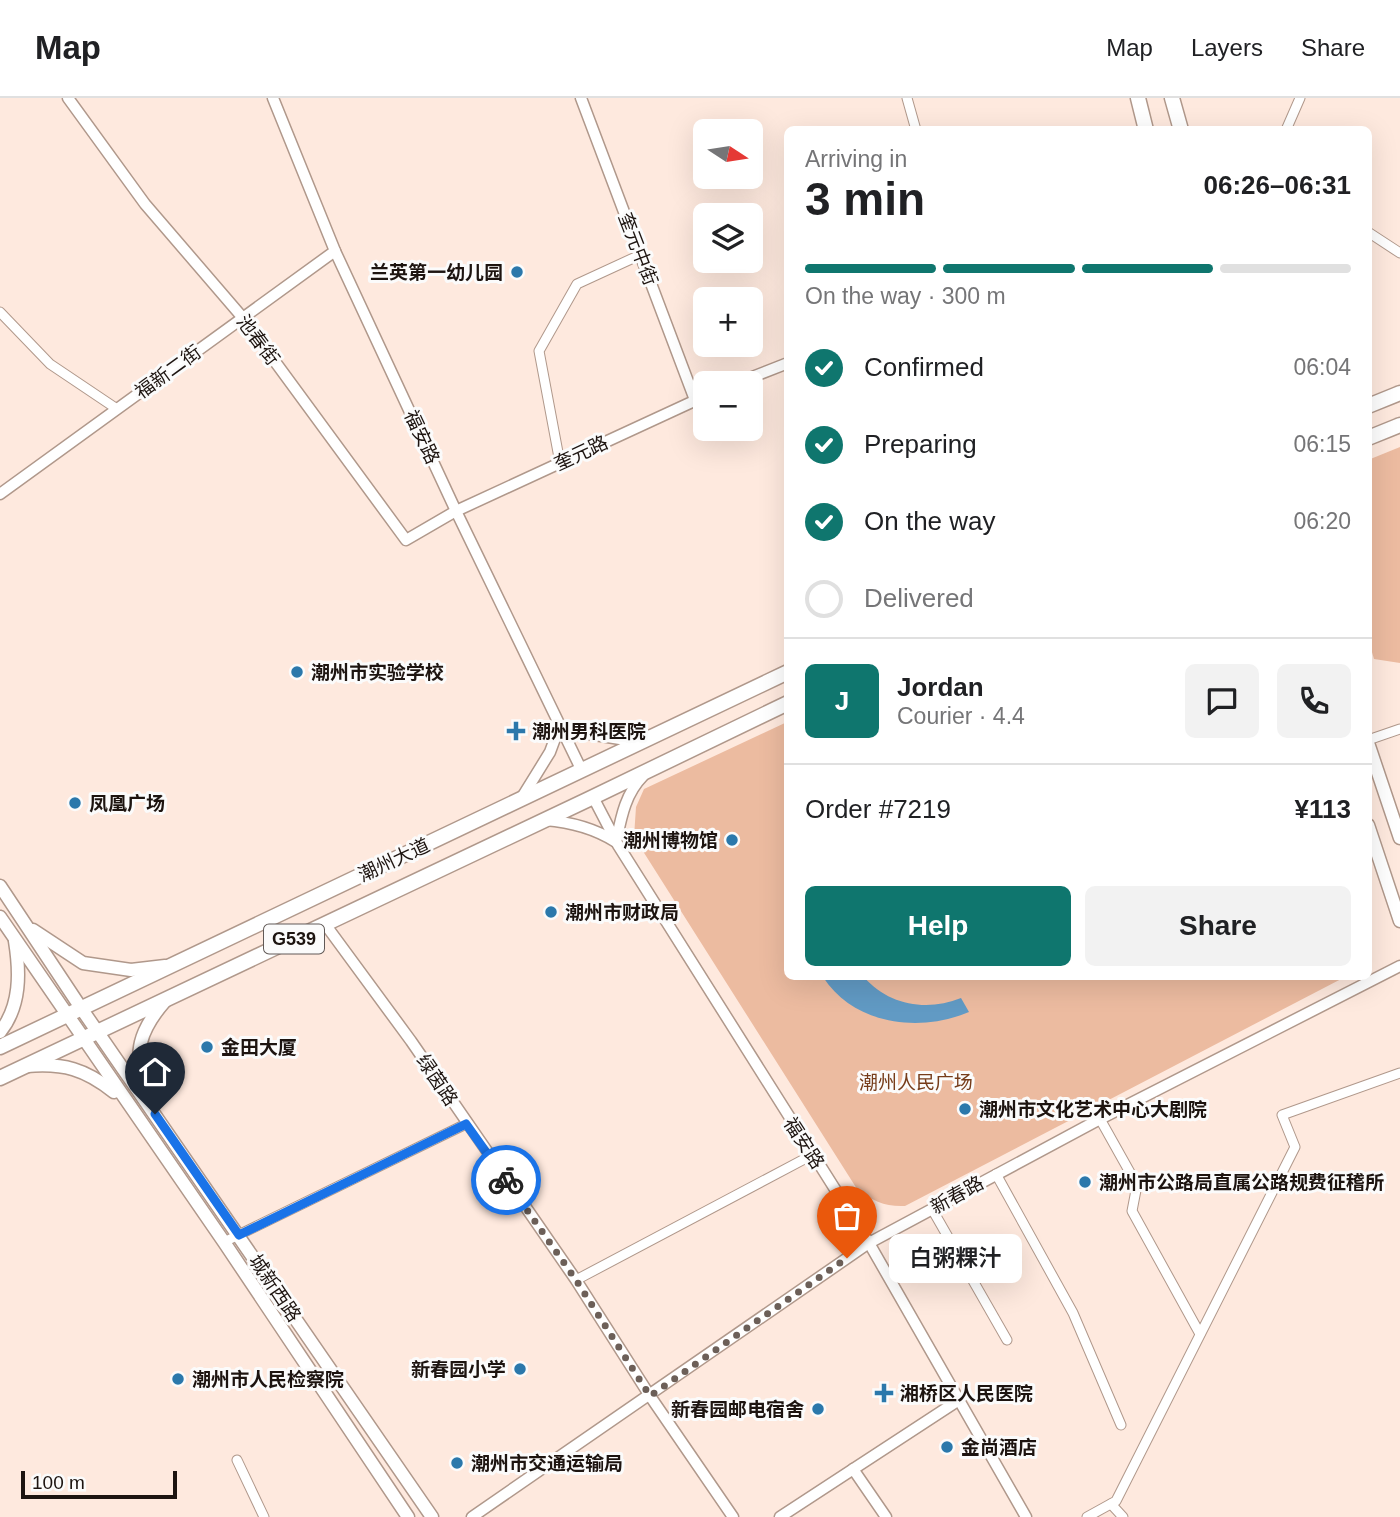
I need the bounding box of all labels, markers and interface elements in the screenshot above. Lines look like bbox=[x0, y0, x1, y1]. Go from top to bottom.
text: Map bbox=[35, 29, 101, 66]
text: Map bbox=[1106, 34, 1153, 61]
text: Layers bbox=[1191, 34, 1263, 61]
text: Share bbox=[1301, 34, 1365, 61]
north arrow bbox=[693, 119, 763, 189]
map controls bbox=[693, 119, 763, 441]
text: Arriving in bbox=[805, 146, 907, 172]
text: 06:26–06:31 bbox=[1204, 170, 1351, 200]
text: 3 min bbox=[805, 173, 925, 225]
button: layers bbox=[693, 203, 763, 273]
street label: 奎元中街 bbox=[615, 210, 661, 288]
place label: 兰英第一幼儿园 bbox=[370, 262, 503, 283]
marker: 兰英第一幼儿园 bbox=[509, 264, 525, 280]
text: On the way · 300 m bbox=[805, 283, 1006, 309]
button: + bbox=[693, 287, 763, 357]
street label: 池春街 bbox=[232, 311, 284, 369]
street label: 福新二街 bbox=[131, 341, 205, 403]
icon: check bbox=[805, 349, 843, 387]
text: Confirmed bbox=[864, 352, 984, 382]
text: 06:04 bbox=[1293, 354, 1351, 380]
button: − bbox=[693, 371, 763, 441]
street label: 福安路 bbox=[400, 407, 444, 467]
icon: check bbox=[805, 426, 843, 464]
text: Preparing bbox=[864, 429, 977, 459]
street label: 奎元路 bbox=[551, 431, 611, 475]
text: 06:15 bbox=[1293, 431, 1351, 457]
icon: check bbox=[805, 503, 843, 541]
text: On the way bbox=[864, 506, 996, 536]
text: 06:20 bbox=[1293, 508, 1351, 534]
text: Delivered bbox=[864, 583, 974, 613]
place label: 潮州市实验学校 bbox=[311, 662, 444, 683]
marker: 潮州市实验学校 bbox=[289, 664, 305, 680]
button: chat bbox=[1185, 664, 1259, 738]
button: phone bbox=[1277, 664, 1351, 738]
text: Jordan bbox=[897, 672, 984, 702]
text: J bbox=[835, 686, 849, 716]
text: Courier · 4.4 bbox=[897, 703, 1025, 729]
marker: 潮州男科医院 bbox=[506, 721, 526, 741]
place label: 潮州男科医院 bbox=[532, 721, 646, 742]
place label: 凤凰广场 bbox=[89, 793, 165, 814]
text: Order #7219 bbox=[805, 794, 951, 824]
text: ¥113 bbox=[1295, 794, 1351, 824]
marker: 凤凰广场 bbox=[67, 795, 83, 811]
place label: 潮州博物馆 bbox=[623, 830, 718, 851]
marker: 潮州博物馆 bbox=[724, 832, 740, 848]
street label: 潮州大道 bbox=[355, 834, 433, 886]
button: Help bbox=[805, 886, 1071, 966]
button: Share bbox=[1085, 886, 1351, 966]
place label: 潮州市财政局 bbox=[565, 902, 679, 923]
marker: 潮州市财政局 bbox=[543, 904, 559, 920]
road number: G539 bbox=[264, 924, 324, 954]
place label: 金田大厦 bbox=[221, 1037, 297, 1058]
marker: 金田大厦 bbox=[199, 1039, 215, 1055]
pin bbox=[125, 1042, 185, 1114]
street label: 绿茵路 bbox=[412, 1050, 462, 1110]
icon: home bbox=[136, 1053, 174, 1091]
park label: 潮州人民广场 bbox=[859, 1072, 973, 1093]
place label: 潮州市文化艺术中心大剧院 bbox=[979, 1099, 1207, 1120]
marker: 潮州市文化艺术中心大剧院 bbox=[957, 1101, 973, 1117]
street label: 福安路 bbox=[780, 1113, 828, 1173]
courier bbox=[471, 1145, 541, 1215]
icon: bike bbox=[487, 1161, 525, 1199]
street label: 新春路 bbox=[927, 1172, 987, 1218]
place label: 潮州市公路局直属公路规费征稽所 bbox=[1099, 1172, 1384, 1193]
marker: 潮州市公路局直属公路规费征稽所 bbox=[1077, 1174, 1093, 1190]
pin bbox=[817, 1186, 877, 1258]
icon: bag bbox=[828, 1197, 866, 1235]
callout: 白粥粿汁 bbox=[889, 1234, 1022, 1282]
text: 白粥粿汁 bbox=[910, 1245, 1002, 1271]
street label: 城新西路 bbox=[245, 1251, 305, 1325]
place label: 新春园小学 bbox=[411, 1359, 506, 1380]
marker: 新春园小学 bbox=[512, 1361, 528, 1377]
place label: 潮州市人民检察院 bbox=[192, 1369, 344, 1390]
marker: 潮州市人民检察院 bbox=[170, 1371, 186, 1387]
marker: 湘桥区人民医院 bbox=[874, 1383, 894, 1403]
place label: 湘桥区人民医院 bbox=[900, 1383, 1033, 1404]
place label: 新春园邮电宿舍 bbox=[671, 1399, 804, 1420]
marker: 新春园邮电宿舍 bbox=[810, 1401, 826, 1417]
place label: 金尚酒店 bbox=[961, 1437, 1037, 1458]
marker: 金尚酒店 bbox=[939, 1439, 955, 1455]
place label: 潮州市交通运输局 bbox=[471, 1453, 623, 1474]
marker: 潮州市交通运输局 bbox=[449, 1455, 465, 1471]
scale bar bbox=[21, 1468, 177, 1500]
text: 100 m bbox=[32, 1472, 85, 1493]

